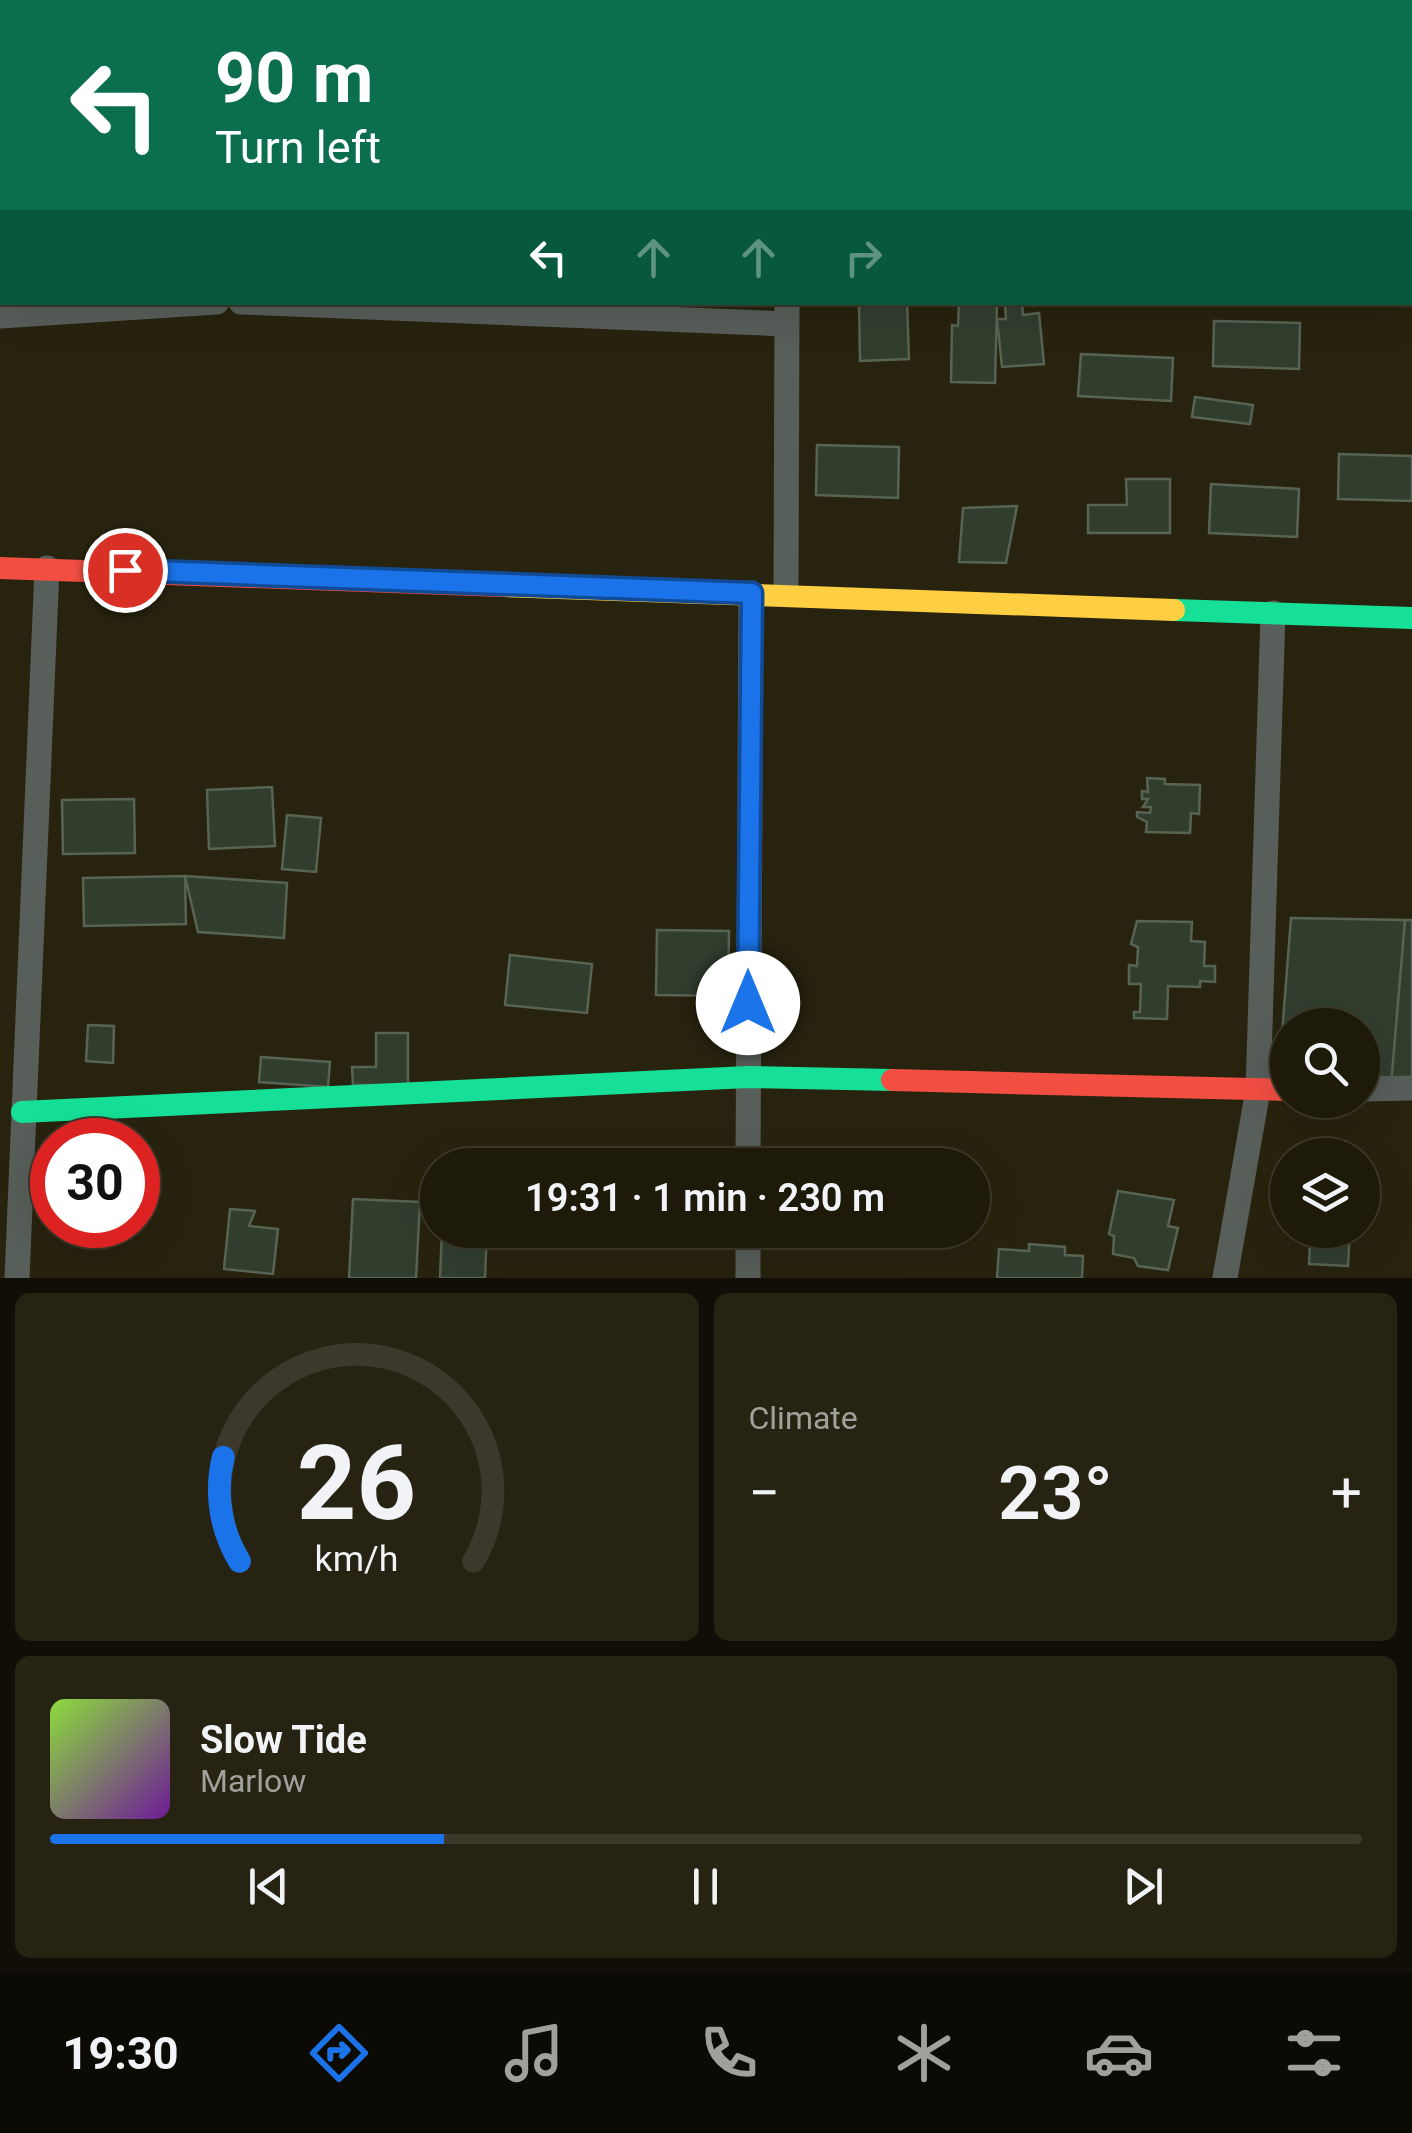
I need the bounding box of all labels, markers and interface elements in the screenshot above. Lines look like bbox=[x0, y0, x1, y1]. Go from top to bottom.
text: 90 m bbox=[215, 37, 373, 119]
icon: left bbox=[50, 40, 180, 170]
text: Turn left bbox=[215, 121, 381, 174]
icon: left bbox=[521, 230, 576, 285]
icon: ahead bbox=[626, 230, 681, 285]
icon: ahead bbox=[731, 230, 786, 285]
icon: right bbox=[836, 230, 891, 285]
pin bbox=[83, 528, 168, 613]
icon: arrive bbox=[98, 543, 153, 598]
position arrow bbox=[696, 951, 800, 1055]
map controls bbox=[1270, 1008, 1380, 1248]
button: search bbox=[1270, 1008, 1380, 1118]
speed limit sign: 30 bbox=[30, 1118, 160, 1248]
button: layers bbox=[1270, 1138, 1380, 1248]
text: 19:31 · 1 min · 230 m bbox=[525, 1176, 885, 1220]
text: Climate bbox=[749, 1399, 858, 1437]
text: 26 bbox=[297, 1423, 416, 1544]
text: 23° bbox=[998, 1449, 1113, 1537]
text: − bbox=[749, 1461, 780, 1525]
text: + bbox=[1331, 1461, 1362, 1525]
text: km/h bbox=[315, 1538, 399, 1580]
text: Slow Tide bbox=[200, 1718, 367, 1762]
text: Marlow bbox=[200, 1762, 306, 1800]
icon: previous bbox=[241, 1859, 296, 1914]
icon: pause bbox=[678, 1859, 733, 1914]
icon: next bbox=[1116, 1859, 1171, 1914]
icon: directions bbox=[304, 2018, 374, 2088]
icon: music bbox=[499, 2018, 569, 2088]
icon: phone bbox=[694, 2018, 764, 2088]
icon: climate bbox=[889, 2018, 959, 2088]
icon: car bbox=[1084, 2018, 1154, 2088]
icon: filters bbox=[1279, 2018, 1349, 2088]
text: 19:30 bbox=[63, 2027, 179, 2080]

